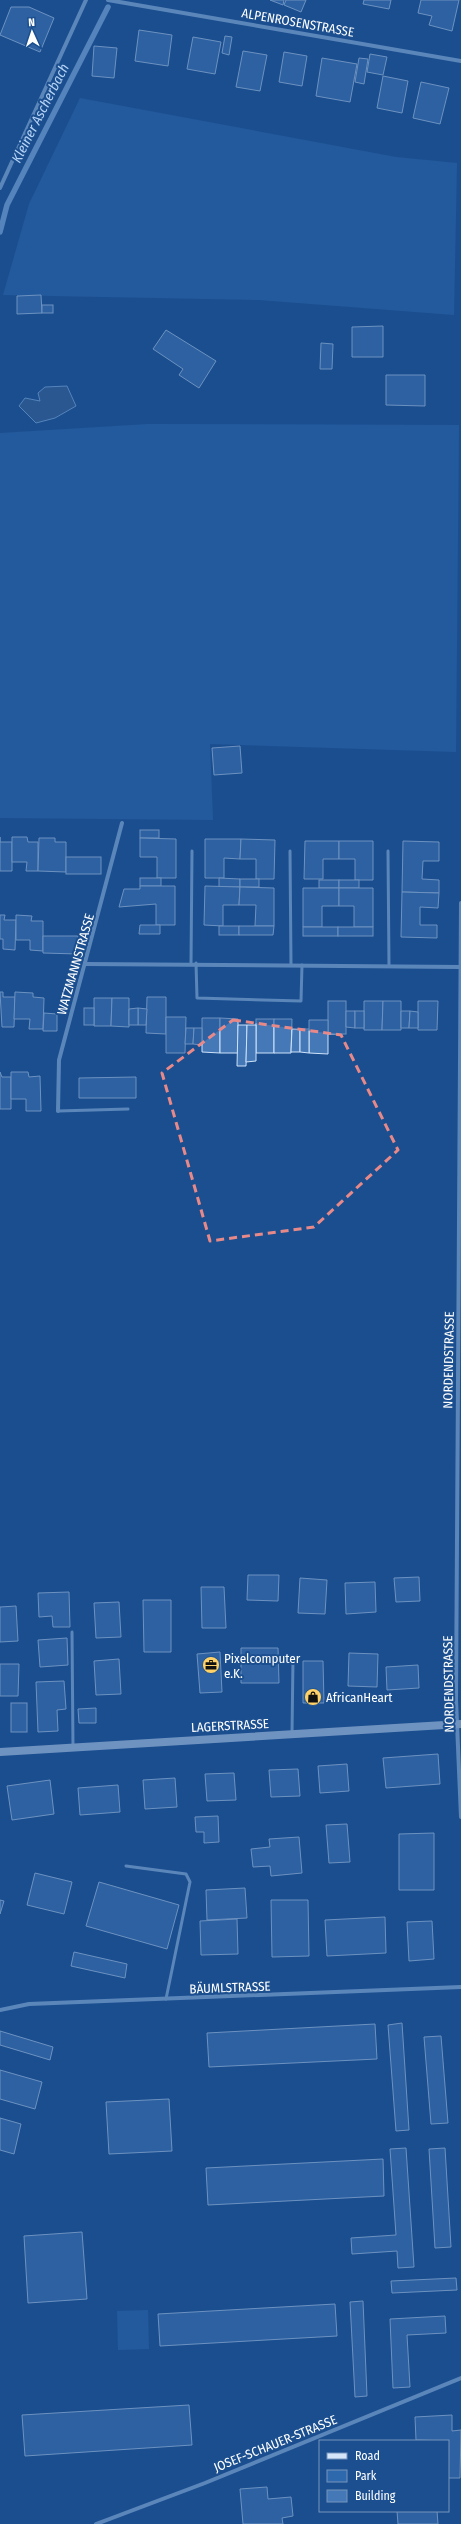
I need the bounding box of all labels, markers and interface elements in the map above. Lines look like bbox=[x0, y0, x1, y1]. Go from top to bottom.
street label: ALPENROSENSTRASSE bbox=[241, 5, 355, 40]
north arrow bbox=[12, 12, 52, 52]
text: N bbox=[28, 16, 35, 29]
water label: Kleiner Ascherbach bbox=[8, 61, 73, 166]
street label: WATZMANNSTRASSE bbox=[54, 912, 97, 1016]
street label: NORDENDSTRASSE bbox=[440, 1311, 457, 1409]
street label: NORDENDSTRASSE bbox=[440, 1635, 457, 1733]
place label: Pixelcomputer e.K. bbox=[224, 1651, 301, 1681]
office icon: Pixelcomputer e.K. bbox=[201, 1655, 221, 1675]
shop icon: AfricanHeart bbox=[303, 1687, 323, 1707]
place label: AfricanHeart bbox=[326, 1690, 393, 1705]
street label: LAGERSTRASSE bbox=[191, 1716, 269, 1735]
street label: BÄUMLSTRASSE bbox=[189, 1979, 271, 1996]
street label: JOSEF-SCHAUER-STRASSE bbox=[211, 2412, 339, 2475]
legend bbox=[319, 2440, 449, 2512]
text: Road bbox=[355, 2449, 380, 2463]
text: Park bbox=[355, 2469, 377, 2483]
text: Building bbox=[355, 2489, 396, 2503]

